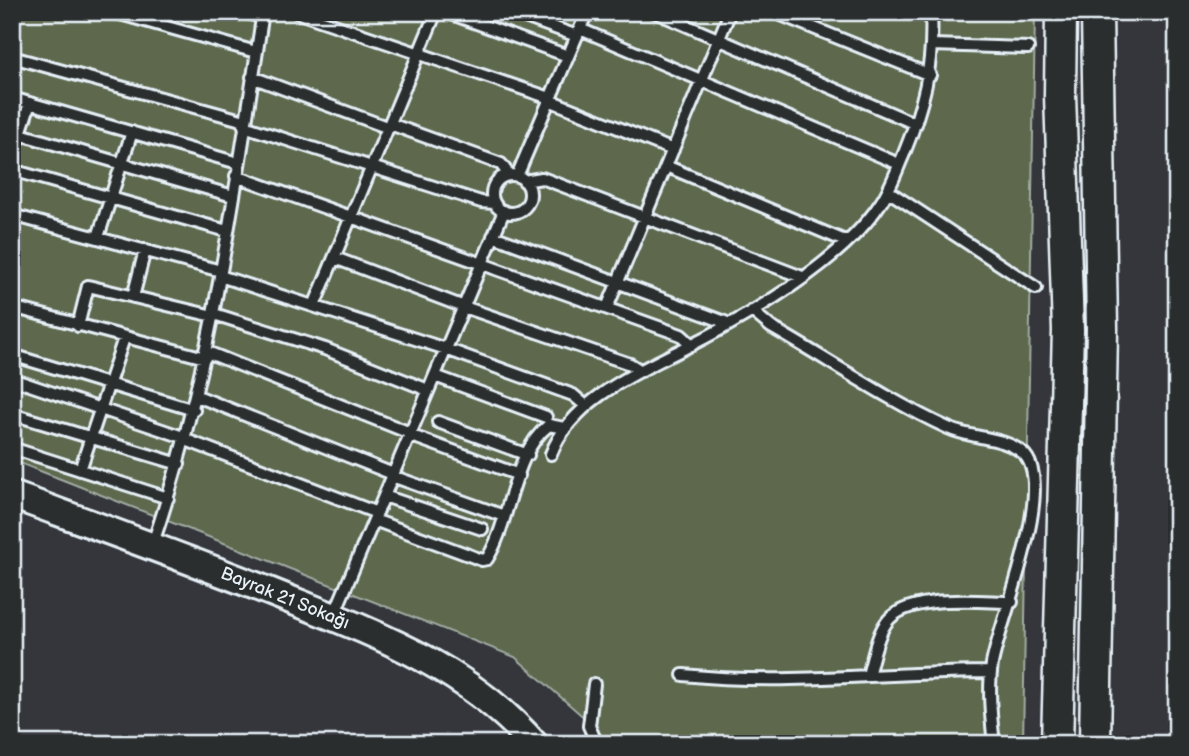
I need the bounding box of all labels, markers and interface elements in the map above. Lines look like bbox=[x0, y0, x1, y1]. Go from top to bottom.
street label: Bayrak 21 Sokağı bbox=[218, 563, 352, 633]

